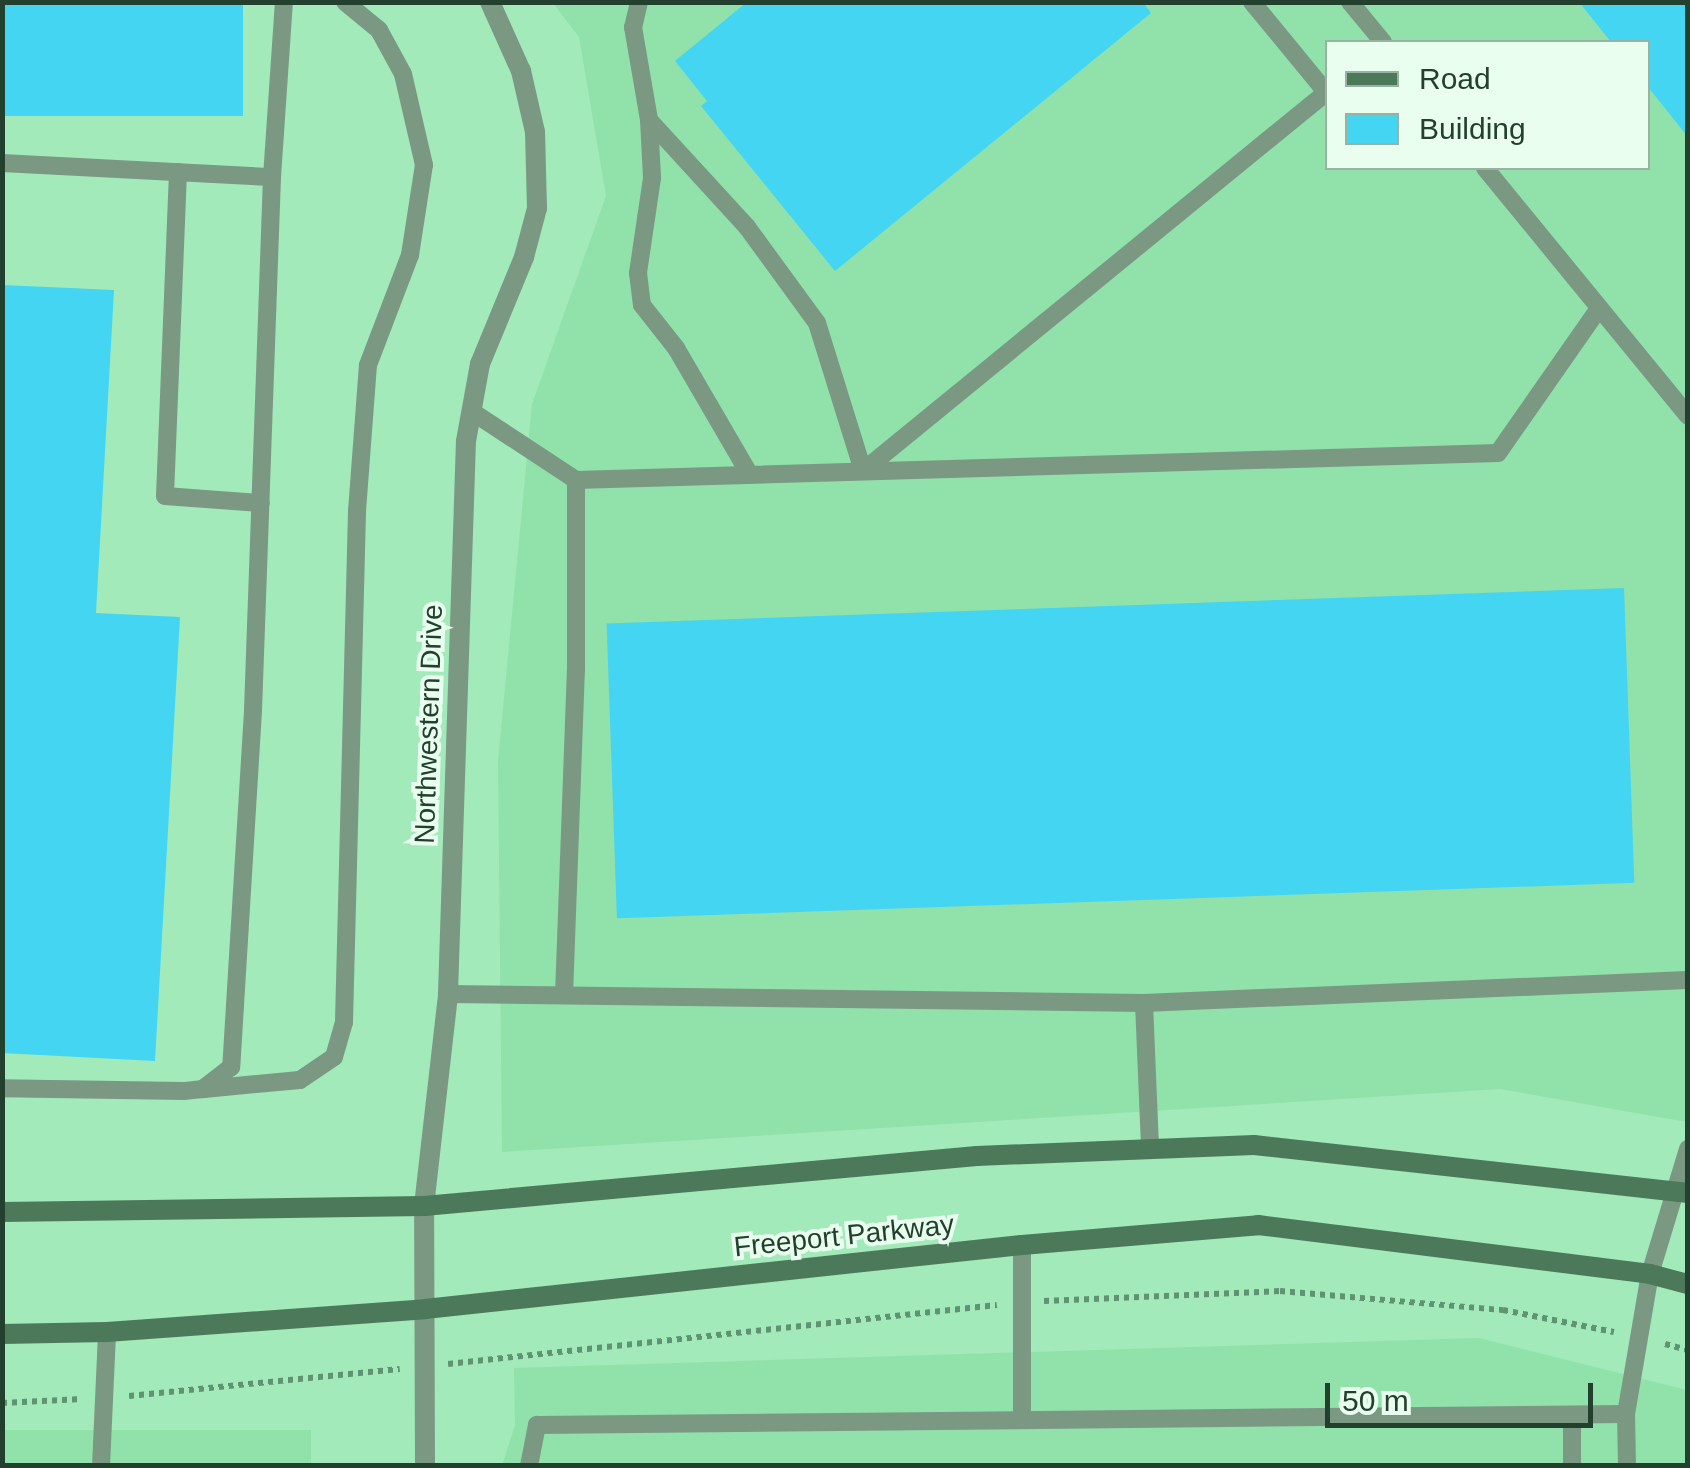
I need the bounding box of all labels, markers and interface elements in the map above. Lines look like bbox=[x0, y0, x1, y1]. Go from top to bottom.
legend bbox=[1325, 40, 1650, 170]
text: Road bbox=[1419, 62, 1491, 95]
text: Building bbox=[1419, 112, 1526, 145]
street label: Northwestern Drive bbox=[408, 604, 450, 844]
street label: Freeport Parkway bbox=[732, 1208, 956, 1264]
scale bar bbox=[1330, 1363, 1598, 1425]
text: 50 m bbox=[1342, 1384, 1409, 1417]

